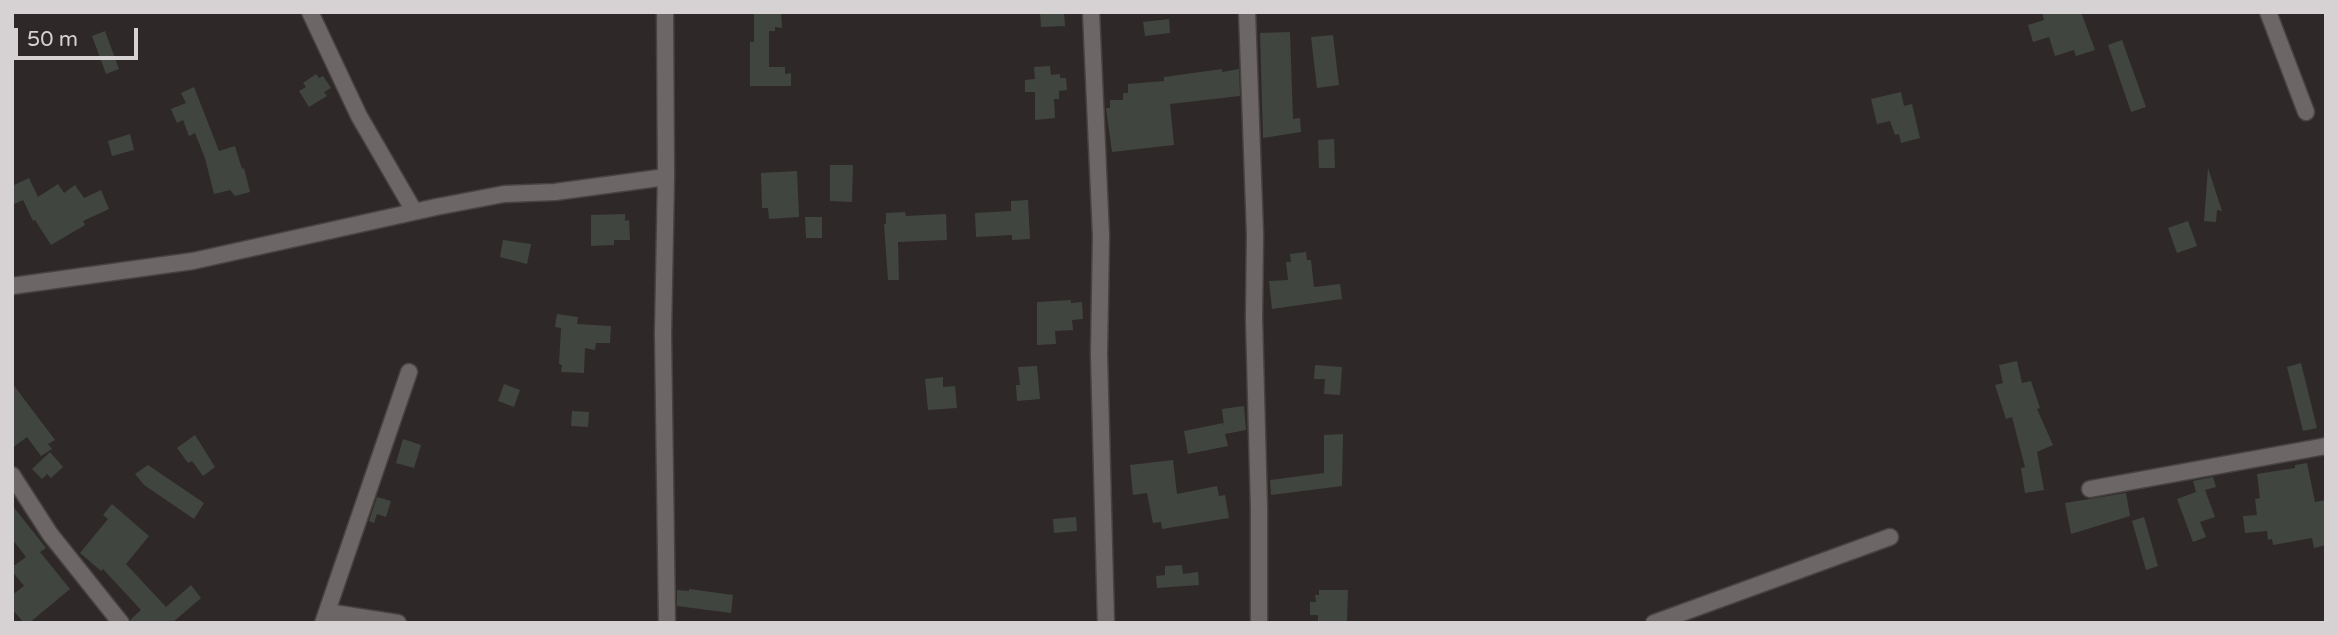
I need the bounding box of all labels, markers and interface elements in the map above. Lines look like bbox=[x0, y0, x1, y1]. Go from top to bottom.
scale bar bbox=[18, 14, 142, 58]
text: 50 m bbox=[27, 27, 78, 52]

